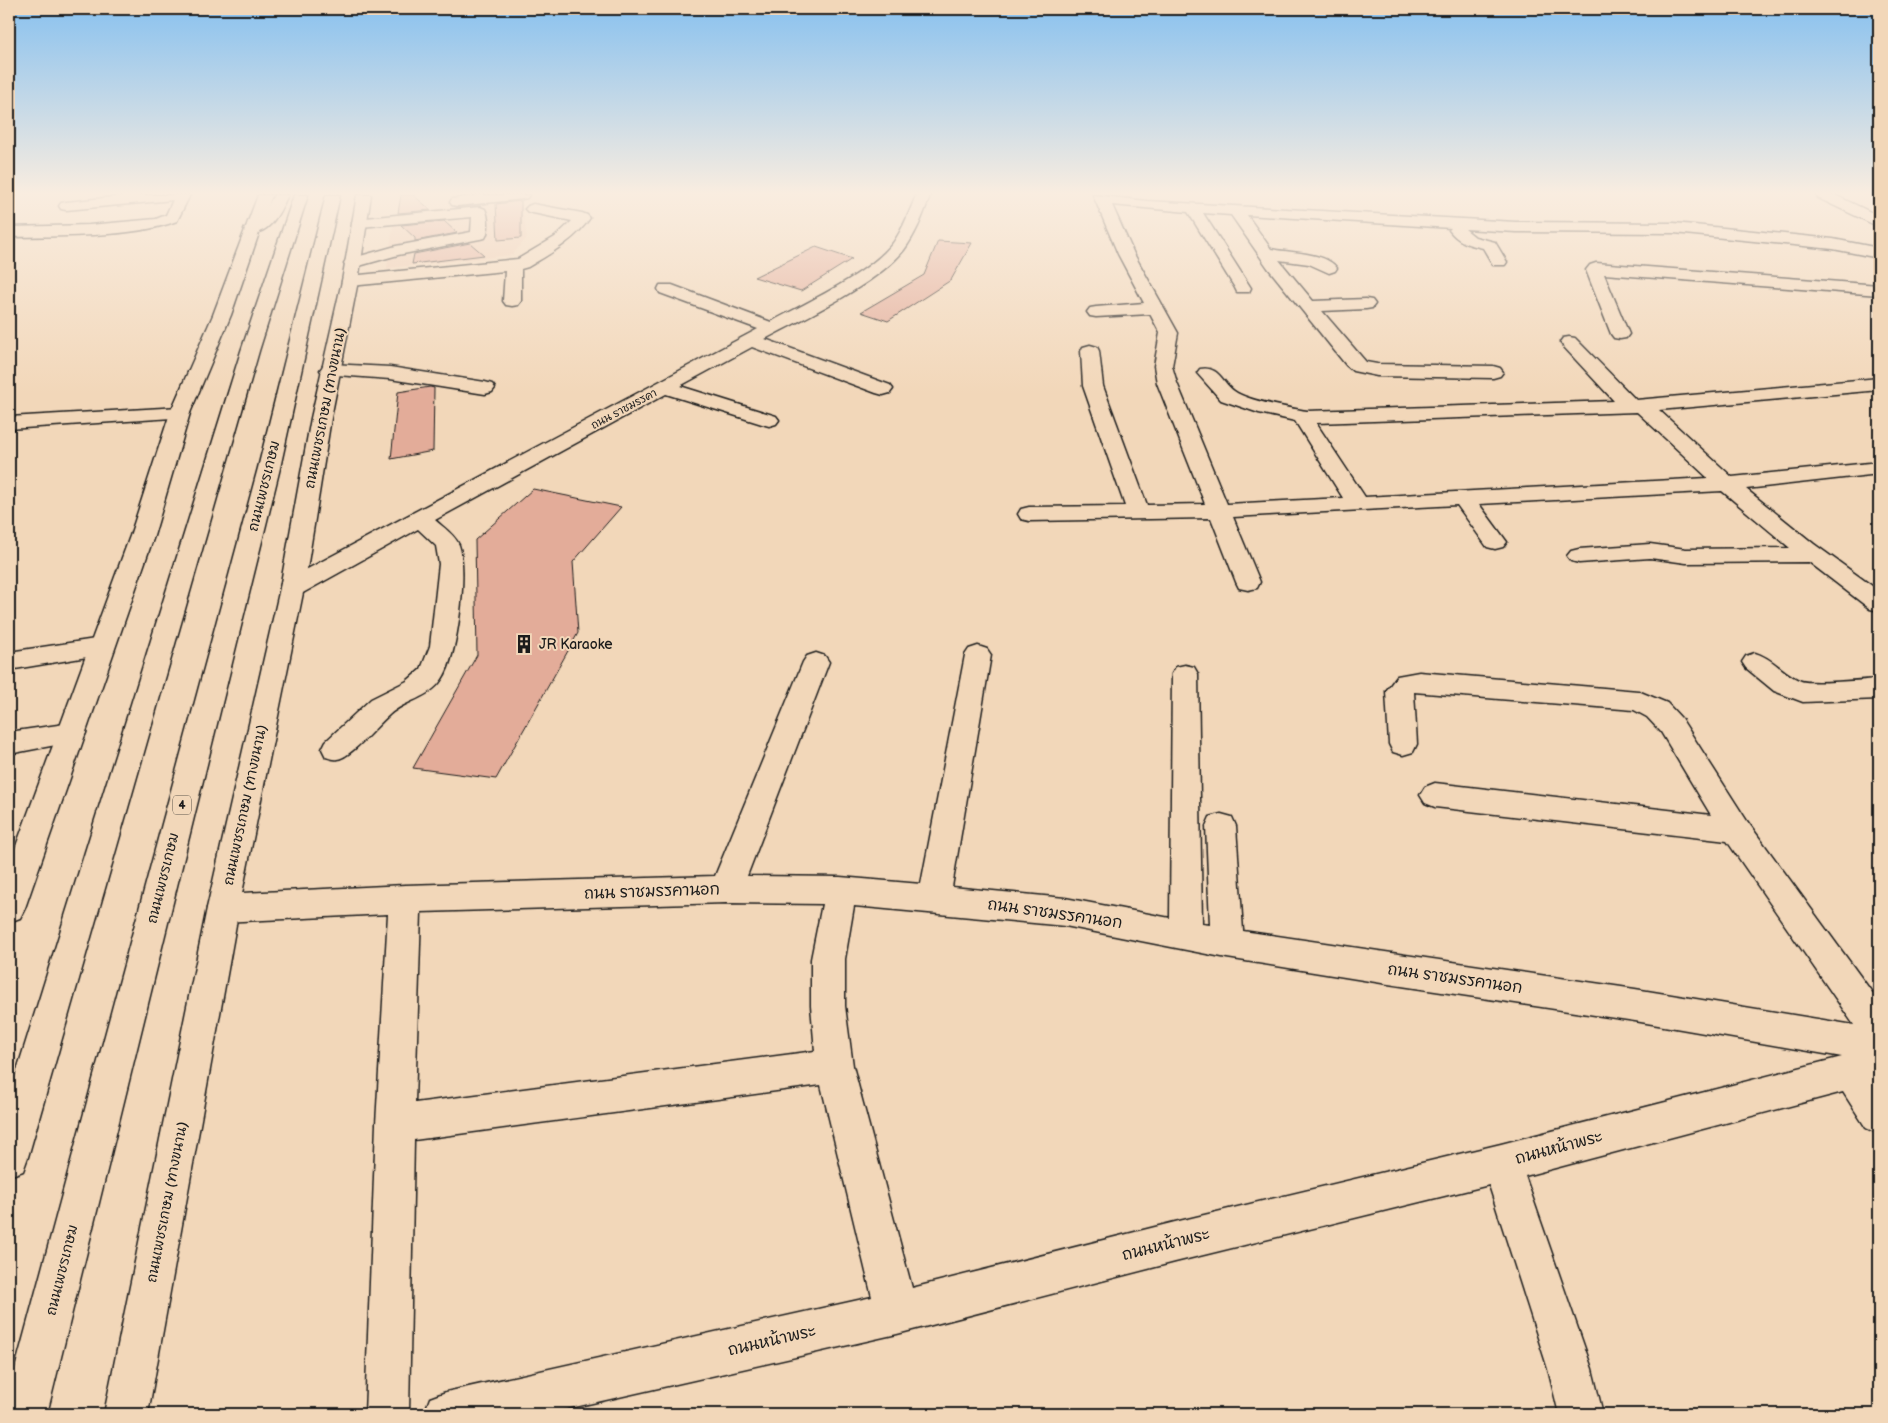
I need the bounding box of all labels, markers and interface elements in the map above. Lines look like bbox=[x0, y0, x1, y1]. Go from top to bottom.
street label: ถนนเพชรเกษม (ทางขนาน) bbox=[301, 326, 349, 490]
street label: ถนน ราชมรรคา bbox=[589, 386, 659, 432]
street label: ถนนเพชรเกษม bbox=[244, 439, 284, 533]
building icon: JR Karaoke bbox=[513, 633, 535, 655]
place label: JR Karaoke bbox=[539, 636, 613, 653]
street label: ถนนเพชรเกษม (ทางขนาน) bbox=[220, 723, 270, 887]
road number: 4 bbox=[173, 796, 191, 814]
street label: ถนนเพชรเกษม bbox=[143, 831, 183, 925]
street label: ถนน ราชมรรคานอก bbox=[584, 880, 720, 904]
street label: ถนน ราชมรรคานอก bbox=[986, 895, 1124, 933]
street label: ถนน ราชมรรคานอก bbox=[1386, 960, 1524, 998]
street label: ถนนเพชรเกษม (ทางขนาน) bbox=[143, 1120, 191, 1284]
street label: ถนนหน้าพระ bbox=[1513, 1125, 1605, 1169]
street label: ถนนเพชรเกษม bbox=[42, 1223, 82, 1317]
street label: ถนนหน้าพระ bbox=[1120, 1223, 1212, 1265]
street label: ถนนหน้าพระ bbox=[726, 1320, 818, 1360]

